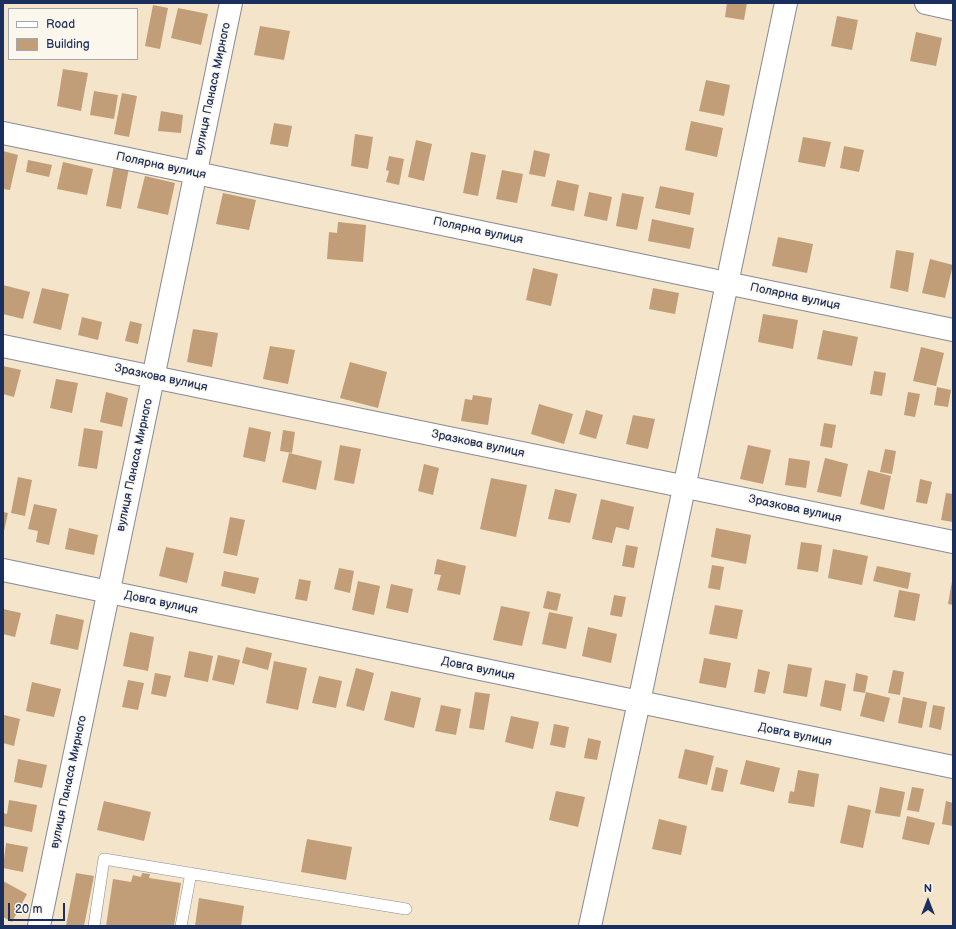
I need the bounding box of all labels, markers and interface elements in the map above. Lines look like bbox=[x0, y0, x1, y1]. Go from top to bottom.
legend bbox=[8, 8, 138, 60]
text: Road bbox=[46, 17, 75, 32]
street label: вулиця Панаса Мирного bbox=[192, 21, 234, 157]
text: Building bbox=[46, 37, 90, 52]
street label: Полярна вулиця bbox=[115, 149, 207, 183]
street label: Полярна вулиця bbox=[432, 214, 524, 248]
street label: Полярна вулиця bbox=[749, 280, 841, 314]
street label: Зразкова вулиця bbox=[113, 361, 209, 395]
street label: вулиця Панаса Мирного bbox=[114, 397, 156, 533]
street label: Зразкова вулиця bbox=[430, 427, 526, 461]
street label: Зразкова вулиця bbox=[747, 492, 843, 526]
street label: Довга вулиця bbox=[123, 588, 199, 618]
street label: Довга вулиця bbox=[440, 654, 516, 684]
street label: вулиця Панаса Мирного bbox=[48, 714, 90, 850]
street label: Довга вулиця bbox=[757, 720, 833, 750]
north arrow bbox=[908, 881, 948, 921]
text: N bbox=[924, 882, 932, 895]
scale bar bbox=[10, 895, 67, 921]
text: 20 m bbox=[15, 902, 42, 917]

